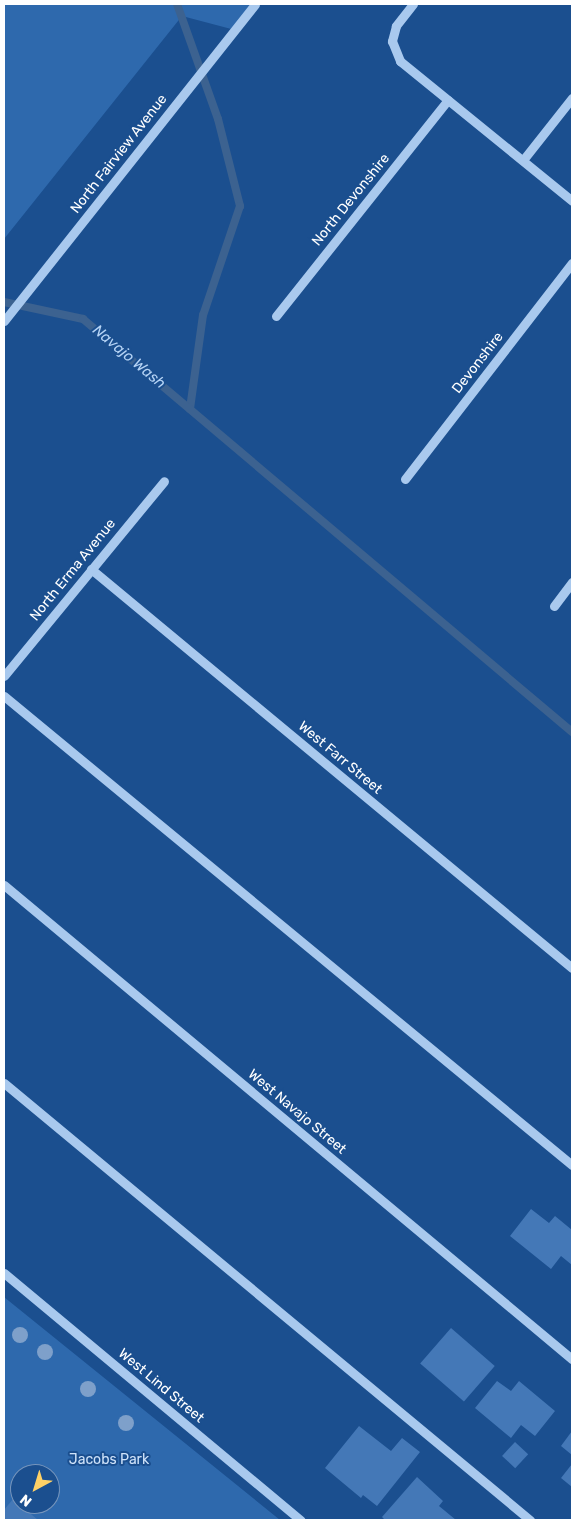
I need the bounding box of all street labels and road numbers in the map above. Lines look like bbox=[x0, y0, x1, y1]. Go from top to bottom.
street label: North Fairview Avenue bbox=[67, 91, 171, 217]
street label: North Devonshire bbox=[309, 150, 393, 250]
street label: Devonshire bbox=[449, 329, 507, 397]
street label: North Erma Avenue bbox=[27, 515, 119, 625]
street label: West Farr Street bbox=[294, 718, 386, 798]
street label: West Navajo Street bbox=[245, 1066, 349, 1158]
street label: West Lind Street bbox=[115, 1345, 207, 1427]

